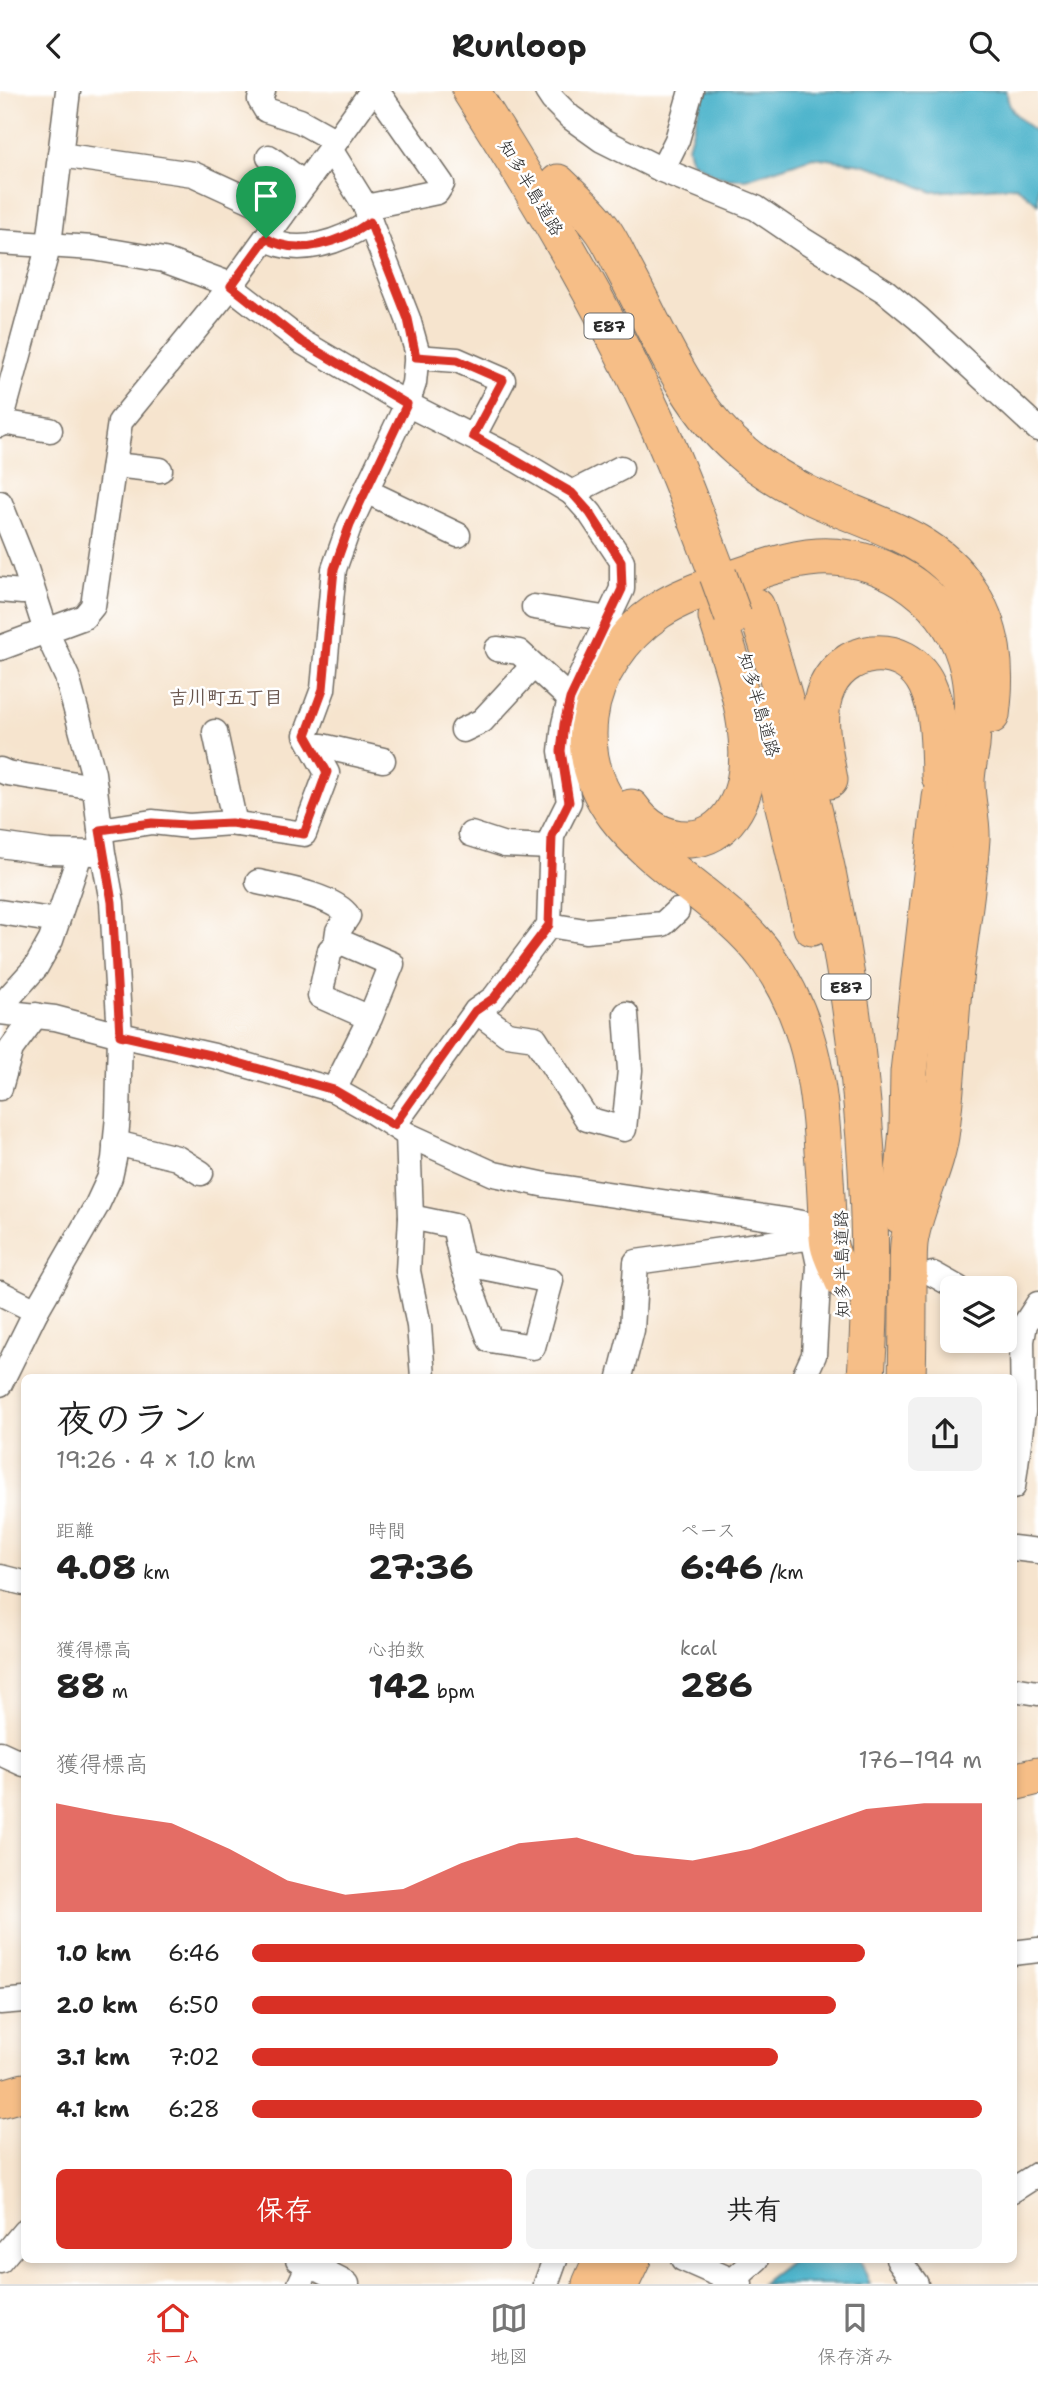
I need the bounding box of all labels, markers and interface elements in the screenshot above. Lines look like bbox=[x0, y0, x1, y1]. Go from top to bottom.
text: Runloop bbox=[451, 24, 587, 67]
icon: back bbox=[35, 27, 73, 65]
icon: search bbox=[965, 27, 1003, 65]
street label: 知多半島道路 bbox=[493, 136, 569, 240]
pin bbox=[236, 166, 296, 238]
icon: arrive bbox=[247, 177, 285, 215]
road number: E87 bbox=[584, 313, 634, 338]
street label: 知多半島道路 bbox=[733, 650, 785, 760]
district label: 吉川町五丁目 bbox=[169, 685, 283, 710]
road number: E87 bbox=[822, 975, 870, 999]
street label: 知多半島道路 bbox=[829, 1210, 855, 1318]
map controls bbox=[940, 1276, 1017, 1353]
button: layers bbox=[940, 1276, 1017, 1353]
text: 夜のラン bbox=[56, 1393, 208, 1444]
button: share bbox=[908, 1397, 982, 1471]
text: 19:26 · 4 × 1.0 km bbox=[56, 1445, 256, 1475]
text: 距離 bbox=[56, 1518, 94, 1543]
text: 時間 bbox=[368, 1518, 406, 1543]
text: ペース bbox=[680, 1518, 736, 1543]
text: 4.08 bbox=[56, 1543, 137, 1590]
text: 27:36 bbox=[368, 1543, 474, 1590]
text: 6:46 bbox=[680, 1543, 763, 1590]
text: km bbox=[137, 1560, 170, 1585]
text: /km bbox=[763, 1560, 804, 1585]
text: kcal bbox=[680, 1636, 717, 1661]
text: 獲得標高 bbox=[56, 1637, 132, 1662]
text: 心拍数 bbox=[368, 1637, 425, 1662]
text: 286 bbox=[680, 1661, 753, 1708]
text: 88 bbox=[56, 1662, 105, 1709]
text: 142 bbox=[368, 1662, 430, 1709]
text: m bbox=[105, 1679, 128, 1704]
text: bpm bbox=[430, 1679, 475, 1704]
text: 176–194 m bbox=[859, 1745, 982, 1775]
text: 獲得標高 bbox=[56, 1749, 148, 1779]
text: 1.0 km bbox=[56, 1938, 131, 1968]
text: 6:46 bbox=[168, 1938, 220, 1968]
text: 2.0 km bbox=[56, 1990, 138, 2020]
text: 6:50 bbox=[168, 1990, 219, 2020]
text: 3.1 km bbox=[56, 2042, 130, 2072]
text: 7:02 bbox=[168, 2042, 220, 2072]
text: 4.1 km bbox=[56, 2094, 129, 2124]
text: 6:28 bbox=[168, 2094, 220, 2124]
button: 保存 bbox=[56, 2169, 512, 2249]
button: 共有 bbox=[526, 2169, 982, 2249]
tab: ホーム bbox=[145, 2299, 201, 2369]
tab: 地図 bbox=[490, 2299, 528, 2369]
tab: 保存済み bbox=[817, 2299, 893, 2369]

